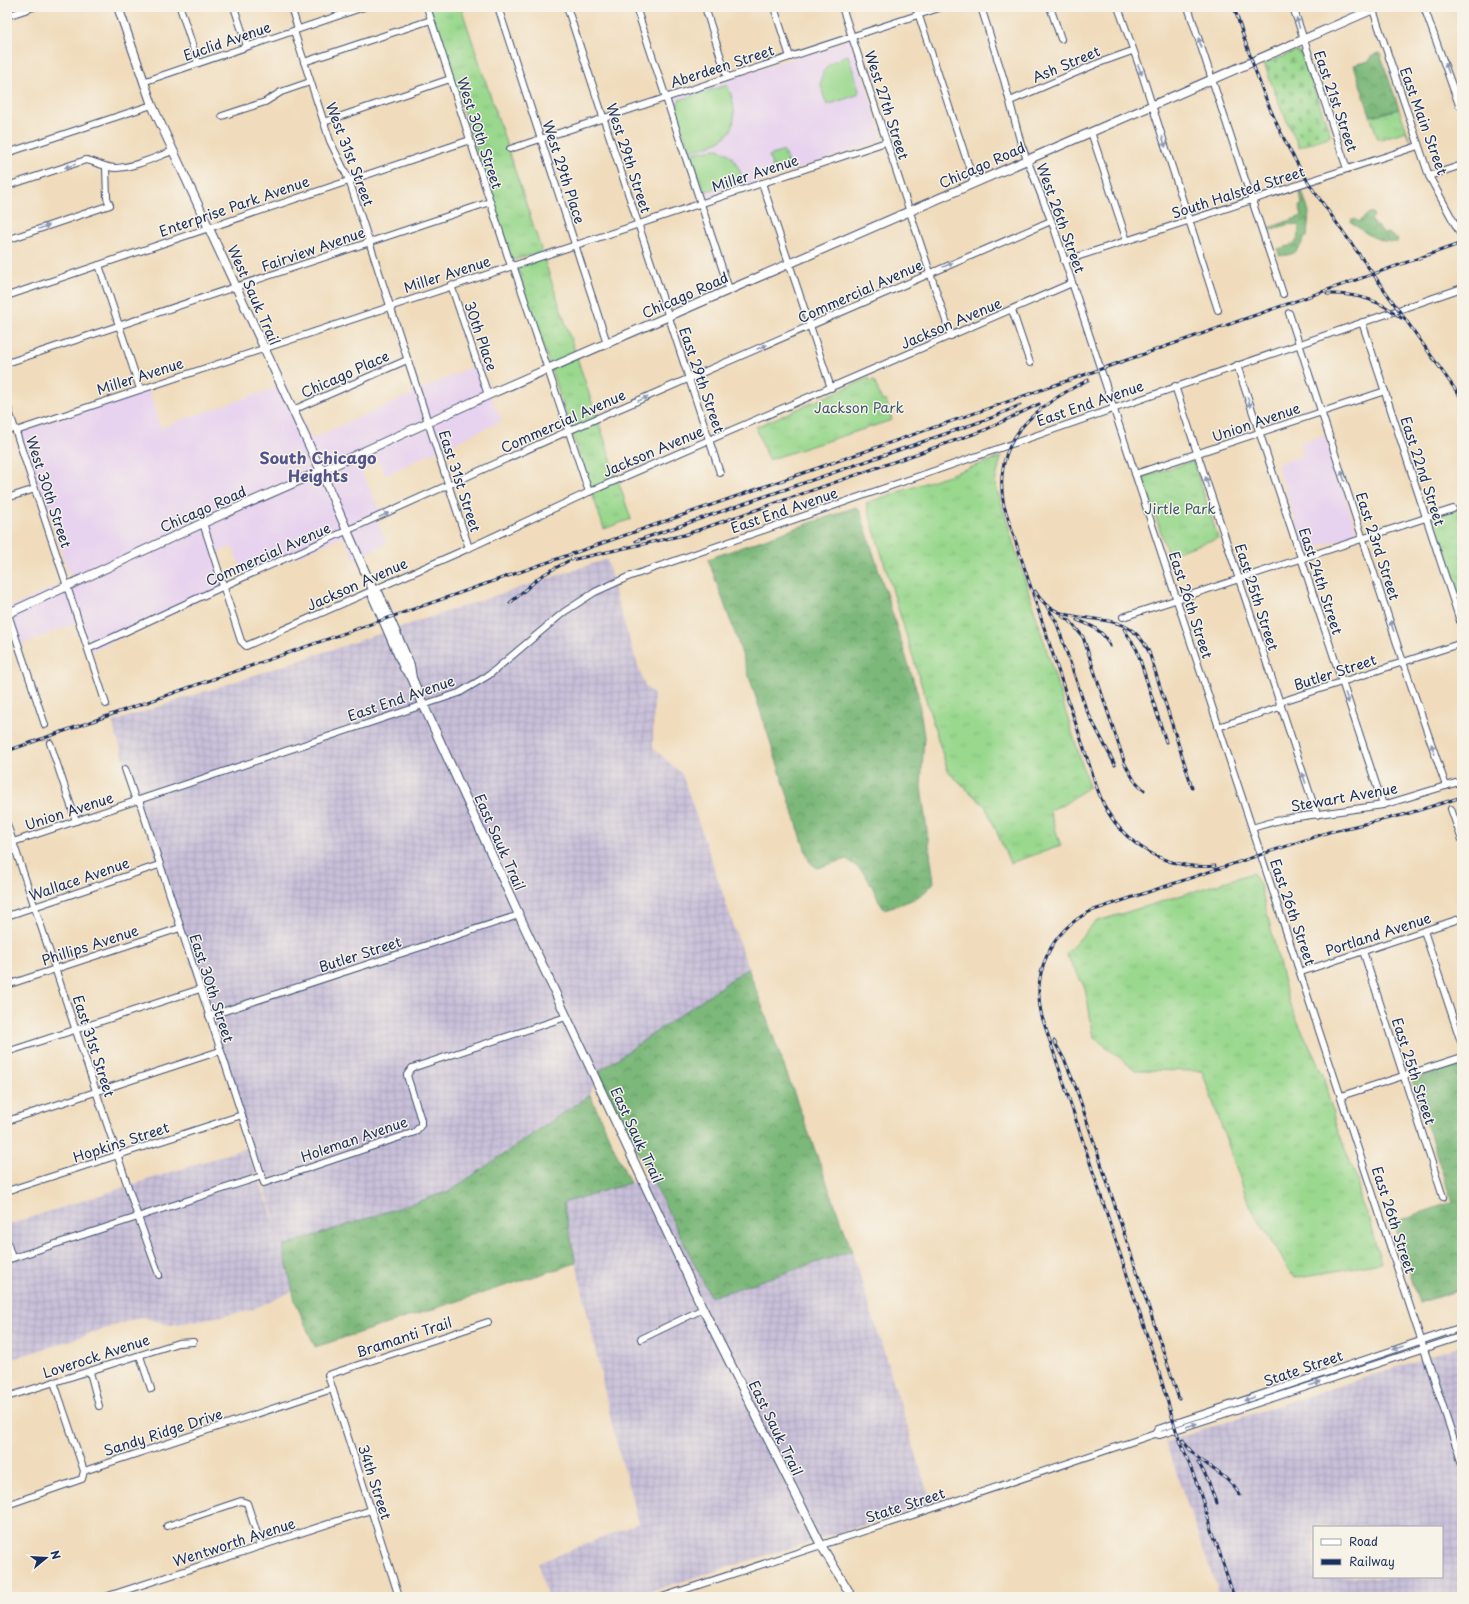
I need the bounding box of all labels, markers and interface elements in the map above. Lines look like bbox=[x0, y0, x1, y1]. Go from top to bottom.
street label: Euclid Avenue bbox=[180, 16, 274, 66]
one-way arrow bbox=[1295, 17, 1301, 29]
one-way arrow bbox=[1197, 37, 1203, 49]
street label: Aberdeen Street bbox=[667, 39, 777, 93]
street label: Ash Street bbox=[1029, 40, 1103, 88]
street label: East 21st Street bbox=[1309, 47, 1363, 155]
street label: West 27th Street bbox=[859, 48, 915, 162]
one-way arrow bbox=[1443, 61, 1449, 73]
street label: East Main Street bbox=[1395, 64, 1453, 178]
one-way arrow bbox=[1137, 65, 1143, 77]
street label: West 30th Street bbox=[452, 74, 508, 192]
street label: West 31st Street bbox=[321, 99, 379, 209]
street label: West 29th Street bbox=[601, 100, 657, 216]
street label: West 29th Place bbox=[537, 118, 591, 226]
street label: Chicago Road bbox=[935, 137, 1029, 193]
one-way arrow bbox=[1161, 137, 1167, 149]
street label: Miller Avenue bbox=[709, 149, 802, 197]
street label: West 26th Street bbox=[1031, 160, 1091, 276]
street label: South Halsted Street bbox=[1169, 160, 1308, 223]
one-way arrow bbox=[63, 163, 75, 169]
street label: Enterprise Park Avenue bbox=[156, 170, 312, 242]
street label: Fairview Avenue bbox=[258, 221, 368, 277]
one-way arrow bbox=[38, 224, 50, 230]
street label: West Sauk Trail bbox=[223, 242, 285, 348]
street label: Miller Avenue bbox=[401, 250, 494, 298]
street label: Commercial Avenue bbox=[794, 254, 926, 328]
one-way arrow bbox=[943, 262, 954, 268]
street label: Chicago Road bbox=[638, 267, 732, 323]
street label: Jackson Avenue bbox=[897, 292, 1005, 354]
street label: 30th Place bbox=[459, 298, 503, 374]
street label: East 29th Street bbox=[674, 324, 730, 436]
one-way arrow bbox=[756, 344, 768, 350]
street label: Chicago Place bbox=[298, 345, 392, 403]
street label: Miller Avenue bbox=[94, 352, 187, 400]
street label: East End Avenue bbox=[1034, 375, 1147, 431]
street label: Commercial Avenue bbox=[497, 384, 629, 458]
one-way arrow bbox=[637, 395, 649, 401]
park label: Jackson Park bbox=[814, 397, 905, 418]
street label: Union Avenue bbox=[1209, 397, 1303, 447]
one-way arrow bbox=[1246, 397, 1252, 409]
street label: East 22nd Street bbox=[1395, 414, 1451, 529]
street label: Jackson Avenue bbox=[599, 420, 707, 482]
street label: East 31st Street bbox=[434, 427, 486, 535]
street label: West 30th Street bbox=[21, 433, 77, 551]
district label: South Chicago Heights bbox=[259, 445, 377, 487]
one-way arrow bbox=[1339, 469, 1345, 481]
one-way arrow bbox=[1204, 476, 1210, 488]
street label: Chicago Road bbox=[156, 481, 250, 537]
street label: East End Avenue bbox=[728, 482, 841, 538]
street label: East 23rd Street bbox=[1351, 489, 1405, 603]
park label: Jirtle Park bbox=[1144, 498, 1216, 519]
one-way arrow bbox=[378, 512, 389, 518]
street label: Commercial Avenue bbox=[202, 517, 334, 591]
street label: East 24th Street bbox=[1294, 525, 1348, 637]
street label: East 25th Street bbox=[1230, 541, 1284, 654]
street label: East 26th Street bbox=[1164, 549, 1218, 662]
street label: Jackson Avenue bbox=[303, 552, 411, 616]
one-way arrow bbox=[1388, 620, 1394, 632]
street label: Butler Street bbox=[1291, 649, 1379, 695]
street label: East End Avenue bbox=[345, 670, 458, 726]
one-way arrow bbox=[1344, 693, 1350, 705]
one-way arrow bbox=[1430, 743, 1436, 755]
one-way arrow bbox=[1301, 772, 1307, 784]
street label: Stewart Avenue bbox=[1289, 777, 1399, 817]
street label: Union Avenue bbox=[22, 787, 116, 835]
street label: East Sauk Trail bbox=[469, 790, 531, 894]
street label: Wallace Avenue bbox=[26, 852, 132, 906]
street label: East 26th Street bbox=[1265, 856, 1321, 968]
street label: Portland Avenue bbox=[1322, 907, 1434, 961]
street label: Phillips Avenue bbox=[39, 919, 141, 971]
street label: East 30th Street bbox=[185, 931, 240, 1045]
street label: Butler Street bbox=[316, 931, 404, 977]
street label: East 31st Street bbox=[68, 992, 120, 1100]
street label: East 25th Street bbox=[1387, 1015, 1441, 1128]
street label: East Sauk Trail bbox=[606, 1084, 668, 1186]
street label: Holeman Avenue bbox=[298, 1111, 411, 1167]
street label: Hopkins Street bbox=[70, 1116, 172, 1167]
street label: East 26th Street bbox=[1367, 1164, 1421, 1277]
street label: Bramanti Trail bbox=[353, 1312, 455, 1362]
street label: Loverock Avenue bbox=[40, 1329, 153, 1383]
street label: State Street bbox=[1261, 1345, 1346, 1391]
one-way arrow bbox=[1392, 1346, 1404, 1352]
street label: East Sauk Trail bbox=[744, 1377, 808, 1479]
one-way arrow bbox=[1309, 1381, 1321, 1387]
one-way arrow bbox=[1242, 1396, 1254, 1402]
street label: Sandy Ridge Drive bbox=[101, 1403, 225, 1461]
one-way arrow bbox=[1186, 1422, 1198, 1428]
street label: 34th Street bbox=[353, 1442, 397, 1522]
street label: State Street bbox=[863, 1482, 948, 1528]
street label: Wentworth Avenue bbox=[170, 1512, 298, 1572]
legend bbox=[1313, 1526, 1443, 1578]
text: Road bbox=[1349, 1532, 1378, 1550]
north arrow bbox=[26, 1538, 66, 1578]
text: N bbox=[47, 1548, 66, 1562]
text: Railway bbox=[1349, 1552, 1395, 1570]

